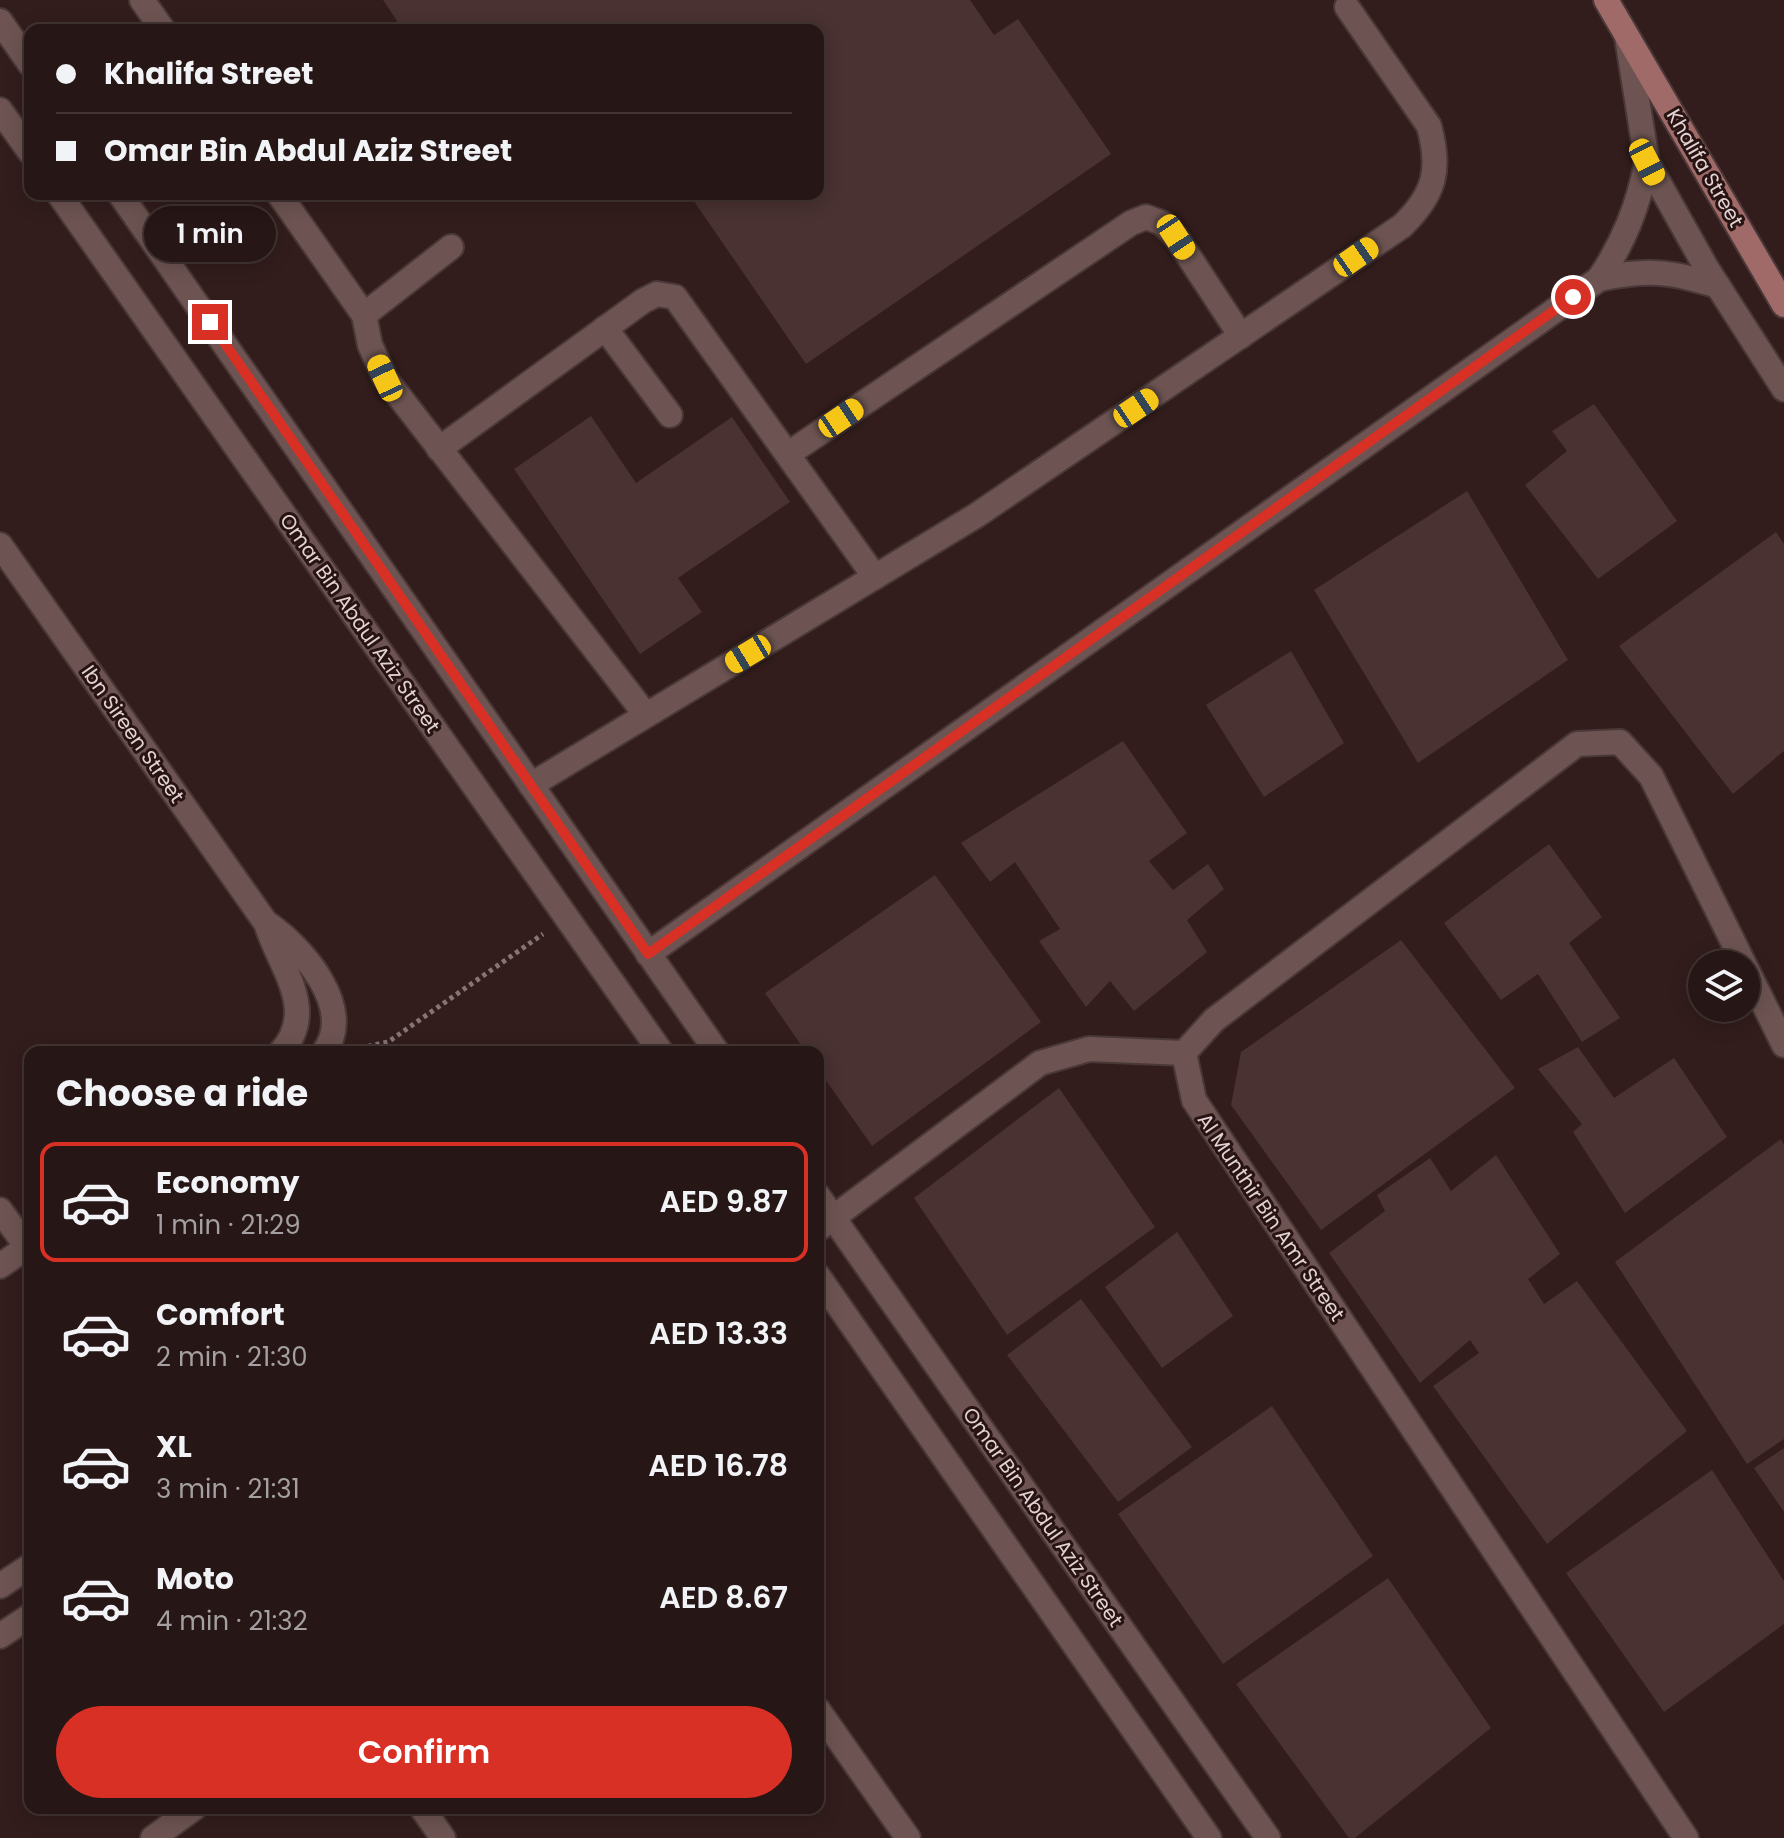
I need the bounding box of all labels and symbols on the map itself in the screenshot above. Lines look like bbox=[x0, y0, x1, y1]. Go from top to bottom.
street label: Khalifa Street bbox=[1660, 104, 1750, 232]
car bbox=[1625, 135, 1669, 189]
callout: 1 min bbox=[144, 206, 276, 262]
car bbox=[1153, 210, 1199, 264]
car bbox=[1329, 233, 1383, 281]
route start bbox=[1555, 279, 1591, 315]
route end bbox=[192, 304, 228, 340]
car bbox=[364, 351, 406, 405]
car bbox=[1109, 385, 1163, 431]
car bbox=[814, 395, 868, 441]
street label: Omar Bin Abdul Aziz Street bbox=[273, 508, 447, 738]
car bbox=[721, 631, 775, 677]
street label: Ibn Sireen Street bbox=[75, 660, 191, 808]
street label: Al Munthir Bin Amr Street bbox=[1191, 1108, 1351, 1326]
street label: Omar Bin Abdul Aziz Street bbox=[956, 1402, 1130, 1632]

